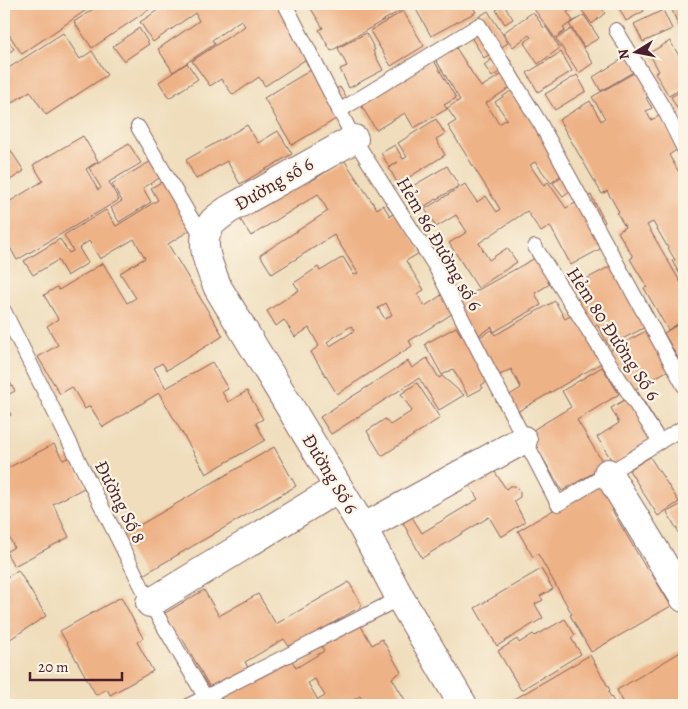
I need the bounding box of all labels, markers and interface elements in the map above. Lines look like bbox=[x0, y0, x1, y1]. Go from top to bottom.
north arrow bbox=[610, 28, 660, 78]
text: N bbox=[613, 47, 634, 61]
street label: Đường số 6 bbox=[230, 151, 318, 217]
street label: Hẻm 86 Đường số 6 bbox=[390, 172, 488, 316]
street label: Hẻm 80 Đường Số 6 bbox=[560, 262, 666, 406]
street label: Đường Số 6 bbox=[296, 429, 364, 519]
street label: Đường Số 8 bbox=[88, 456, 152, 548]
scale bar bbox=[30, 649, 122, 681]
text: 20 m bbox=[38, 657, 69, 677]

